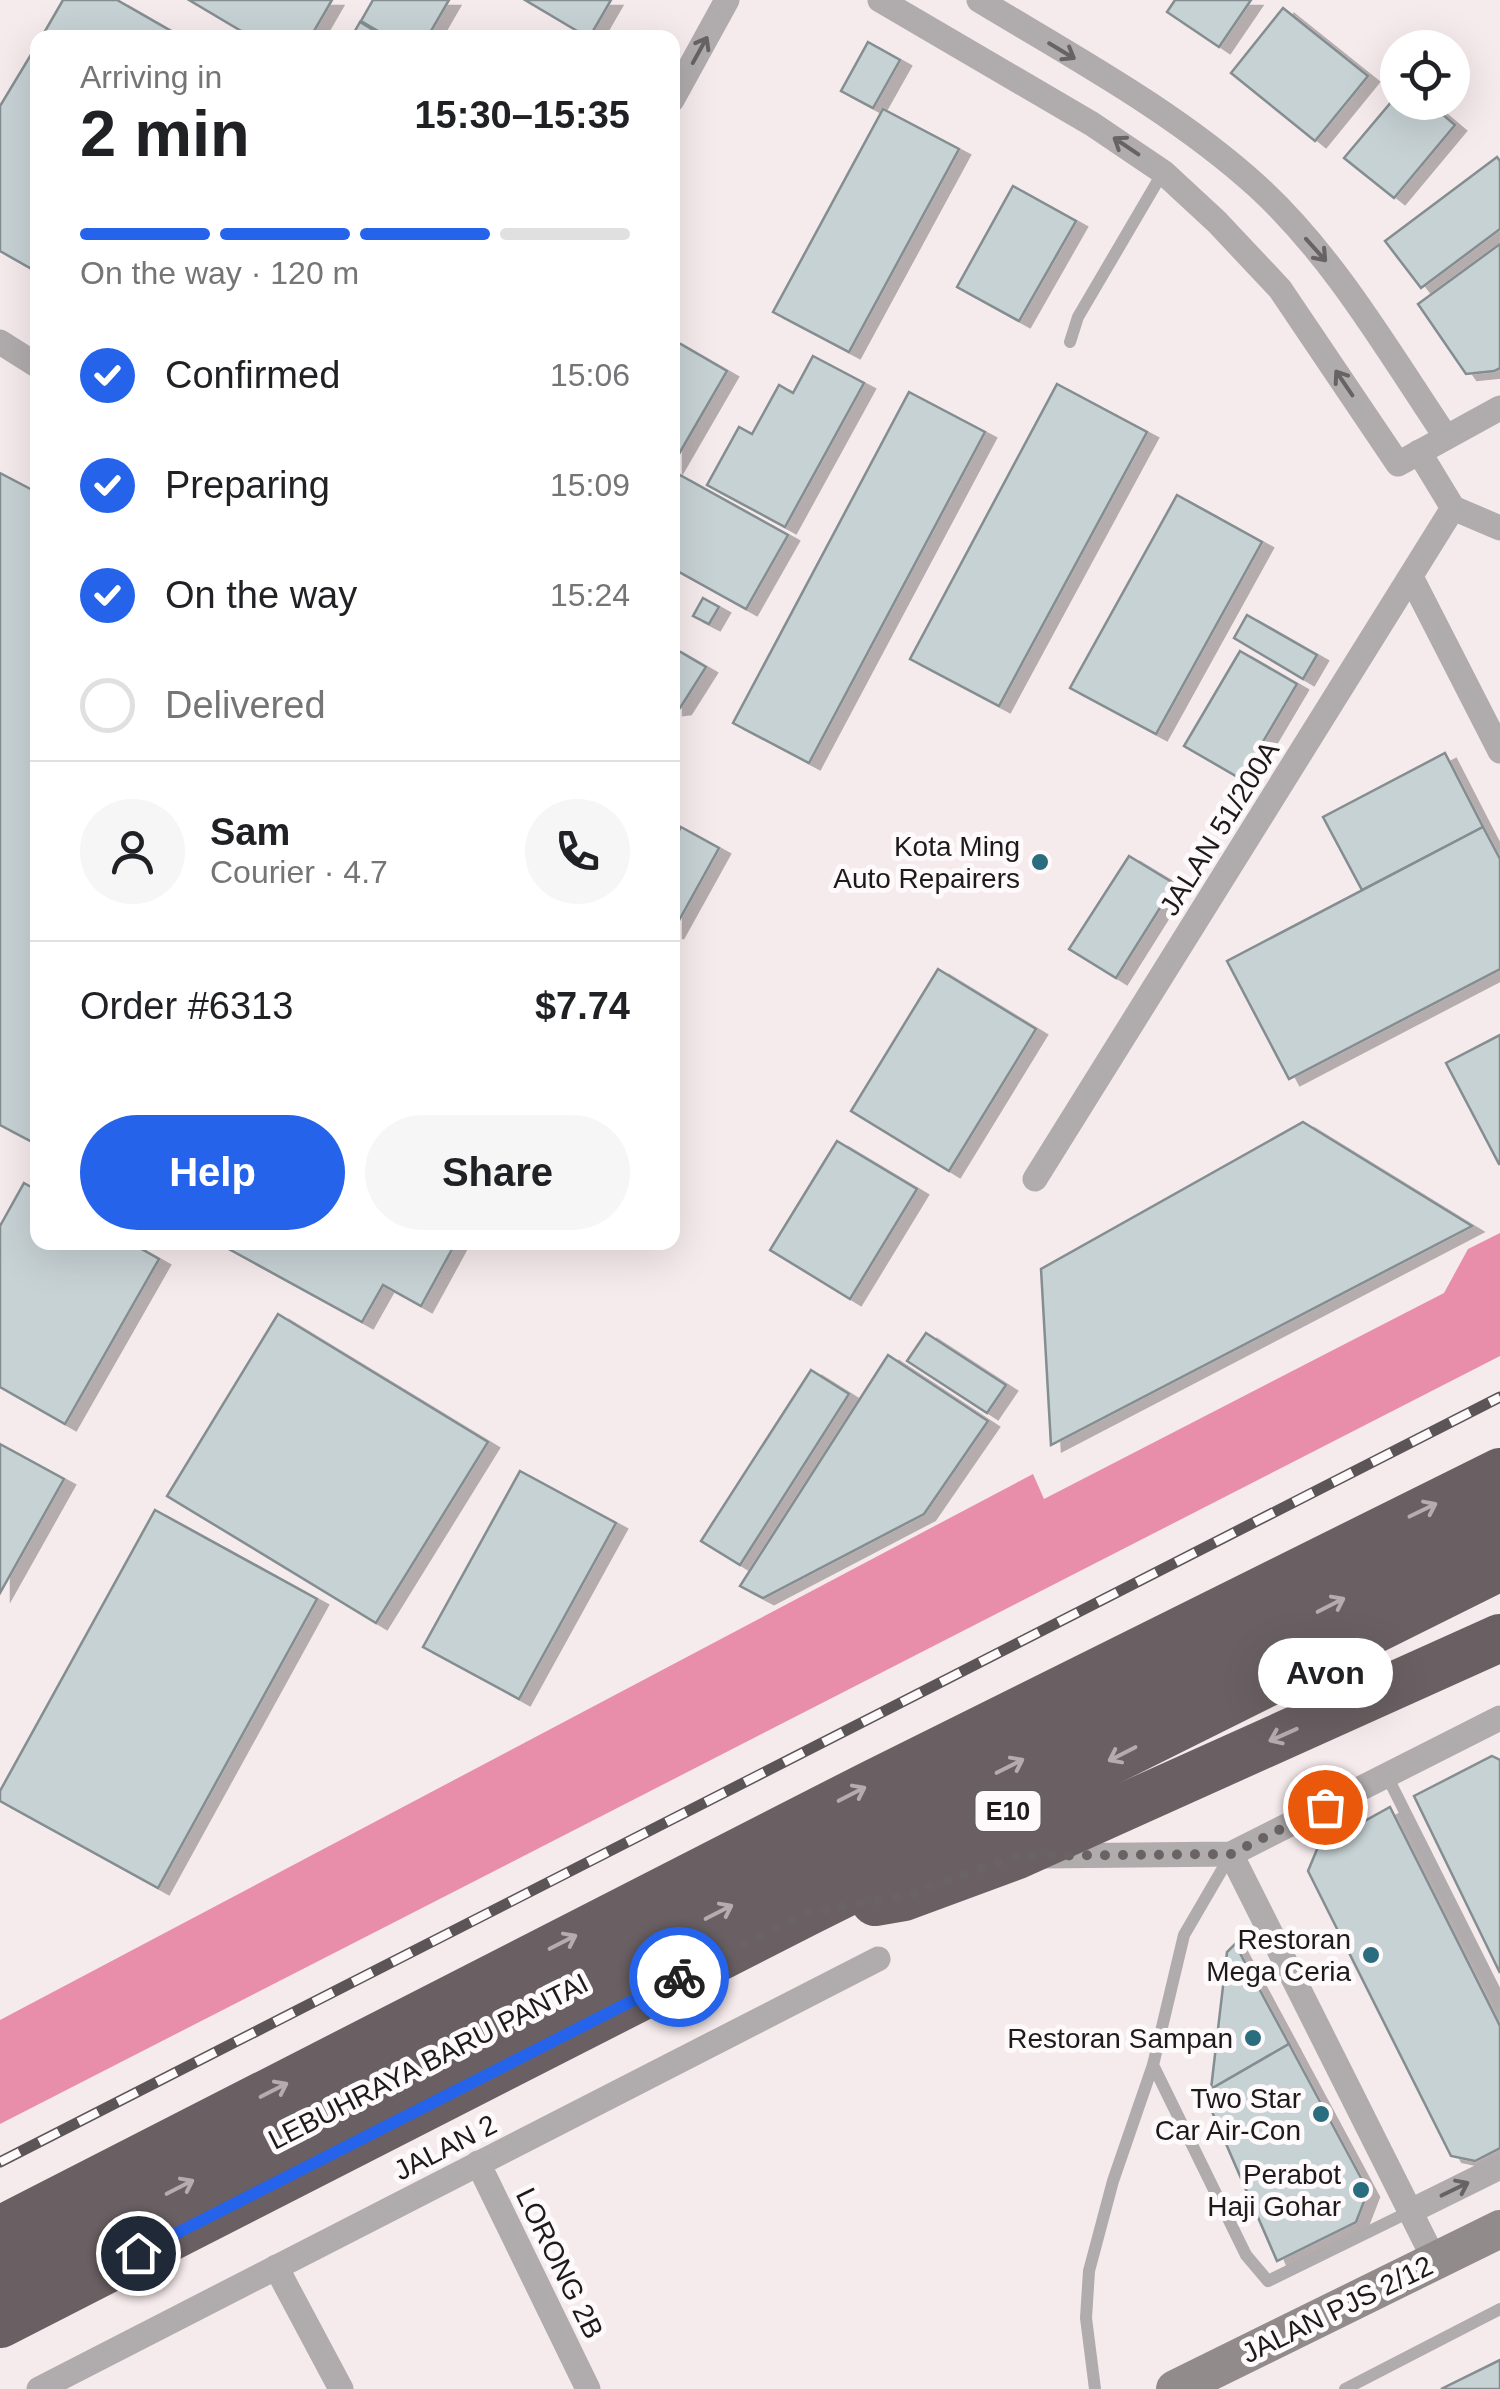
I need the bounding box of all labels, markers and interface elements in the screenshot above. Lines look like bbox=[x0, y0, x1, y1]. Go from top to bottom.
map controls bbox=[1380, 30, 1470, 120]
button: locate bbox=[1380, 30, 1470, 120]
one-way arrow bbox=[691, 36, 710, 65]
one-way arrow bbox=[1047, 41, 1076, 61]
text: Arriving in bbox=[80, 59, 222, 95]
text: 15:30–15:35 bbox=[414, 94, 630, 136]
text: 2 min bbox=[80, 97, 250, 170]
one-way arrow bbox=[1112, 136, 1140, 157]
one-way arrow bbox=[1305, 237, 1328, 262]
text: On the way · 120 m bbox=[80, 255, 359, 291]
icon: check bbox=[80, 348, 135, 403]
text: Confirmed bbox=[165, 354, 340, 396]
text: 15:06 bbox=[550, 357, 630, 393]
one-way arrow bbox=[1334, 370, 1355, 398]
icon: check bbox=[80, 458, 135, 513]
text: Preparing bbox=[165, 464, 330, 506]
text: 15:09 bbox=[550, 467, 630, 503]
icon: check bbox=[80, 568, 135, 623]
text: On the way bbox=[165, 574, 357, 616]
text: 15:24 bbox=[550, 577, 630, 613]
text: Delivered bbox=[165, 684, 326, 726]
street label: JALAN 51/200A bbox=[1153, 735, 1286, 921]
button: person bbox=[80, 799, 185, 904]
button: phone bbox=[525, 799, 630, 904]
text: Sam bbox=[210, 811, 290, 853]
place label: Kota Ming Auto Repairers bbox=[833, 831, 1020, 894]
marker: Kota Ming Auto Repairers bbox=[1029, 851, 1051, 873]
text: Courier · 4.7 bbox=[210, 854, 388, 890]
text: Order #6313 bbox=[80, 985, 293, 1027]
text: $7.74 bbox=[535, 985, 630, 1027]
button: Help bbox=[80, 1115, 345, 1230]
button: Share bbox=[365, 1115, 630, 1230]
one-way arrow bbox=[1408, 1500, 1437, 1519]
one-way arrow bbox=[1316, 1595, 1346, 1614]
callout: Avon bbox=[1258, 1637, 1392, 1707]
text: Avon bbox=[1286, 1655, 1365, 1691]
one-way arrow bbox=[1268, 1727, 1299, 1745]
one-way arrow bbox=[1108, 1745, 1138, 1764]
one-way arrow bbox=[994, 1756, 1024, 1775]
pin bbox=[1283, 1765, 1368, 1850]
icon: bag bbox=[1298, 1780, 1353, 1835]
one-way arrow bbox=[837, 1784, 867, 1803]
road number: E10 bbox=[976, 1791, 1040, 1831]
one-way arrow bbox=[704, 1902, 734, 1921]
place label: Restoran Mega Ceria bbox=[1206, 1924, 1351, 1987]
courier bbox=[629, 1927, 729, 2027]
one-way arrow bbox=[548, 1932, 577, 1951]
marker: Restoran Mega Ceria bbox=[1360, 1944, 1382, 1966]
icon: bike bbox=[652, 1950, 707, 2005]
street label: LEBUHRAYA BARU PANTAI bbox=[263, 1967, 593, 2156]
place label: Restoran Sampan bbox=[1007, 2023, 1233, 2054]
marker: Restoran Sampan bbox=[1242, 2027, 1264, 2049]
one-way arrow bbox=[258, 2080, 288, 2099]
place label: Two Star Car Air-Con bbox=[1155, 2083, 1301, 2146]
marker: Two Star Car Air-Con bbox=[1310, 2103, 1332, 2125]
street label: JALAN 2 bbox=[389, 2109, 501, 2186]
place label: Perabot Haji Gohar bbox=[1207, 2159, 1341, 2222]
one-way arrow bbox=[165, 2177, 195, 2196]
marker: Perabot Haji Gohar bbox=[1350, 2179, 1372, 2201]
one-way arrow bbox=[1440, 2179, 1470, 2198]
street label: LORONG 2B bbox=[510, 2183, 609, 2343]
pin bbox=[96, 2211, 181, 2296]
icon: home bbox=[111, 2226, 166, 2281]
street label: JALAN PJS 2/12 bbox=[1237, 2250, 1438, 2369]

